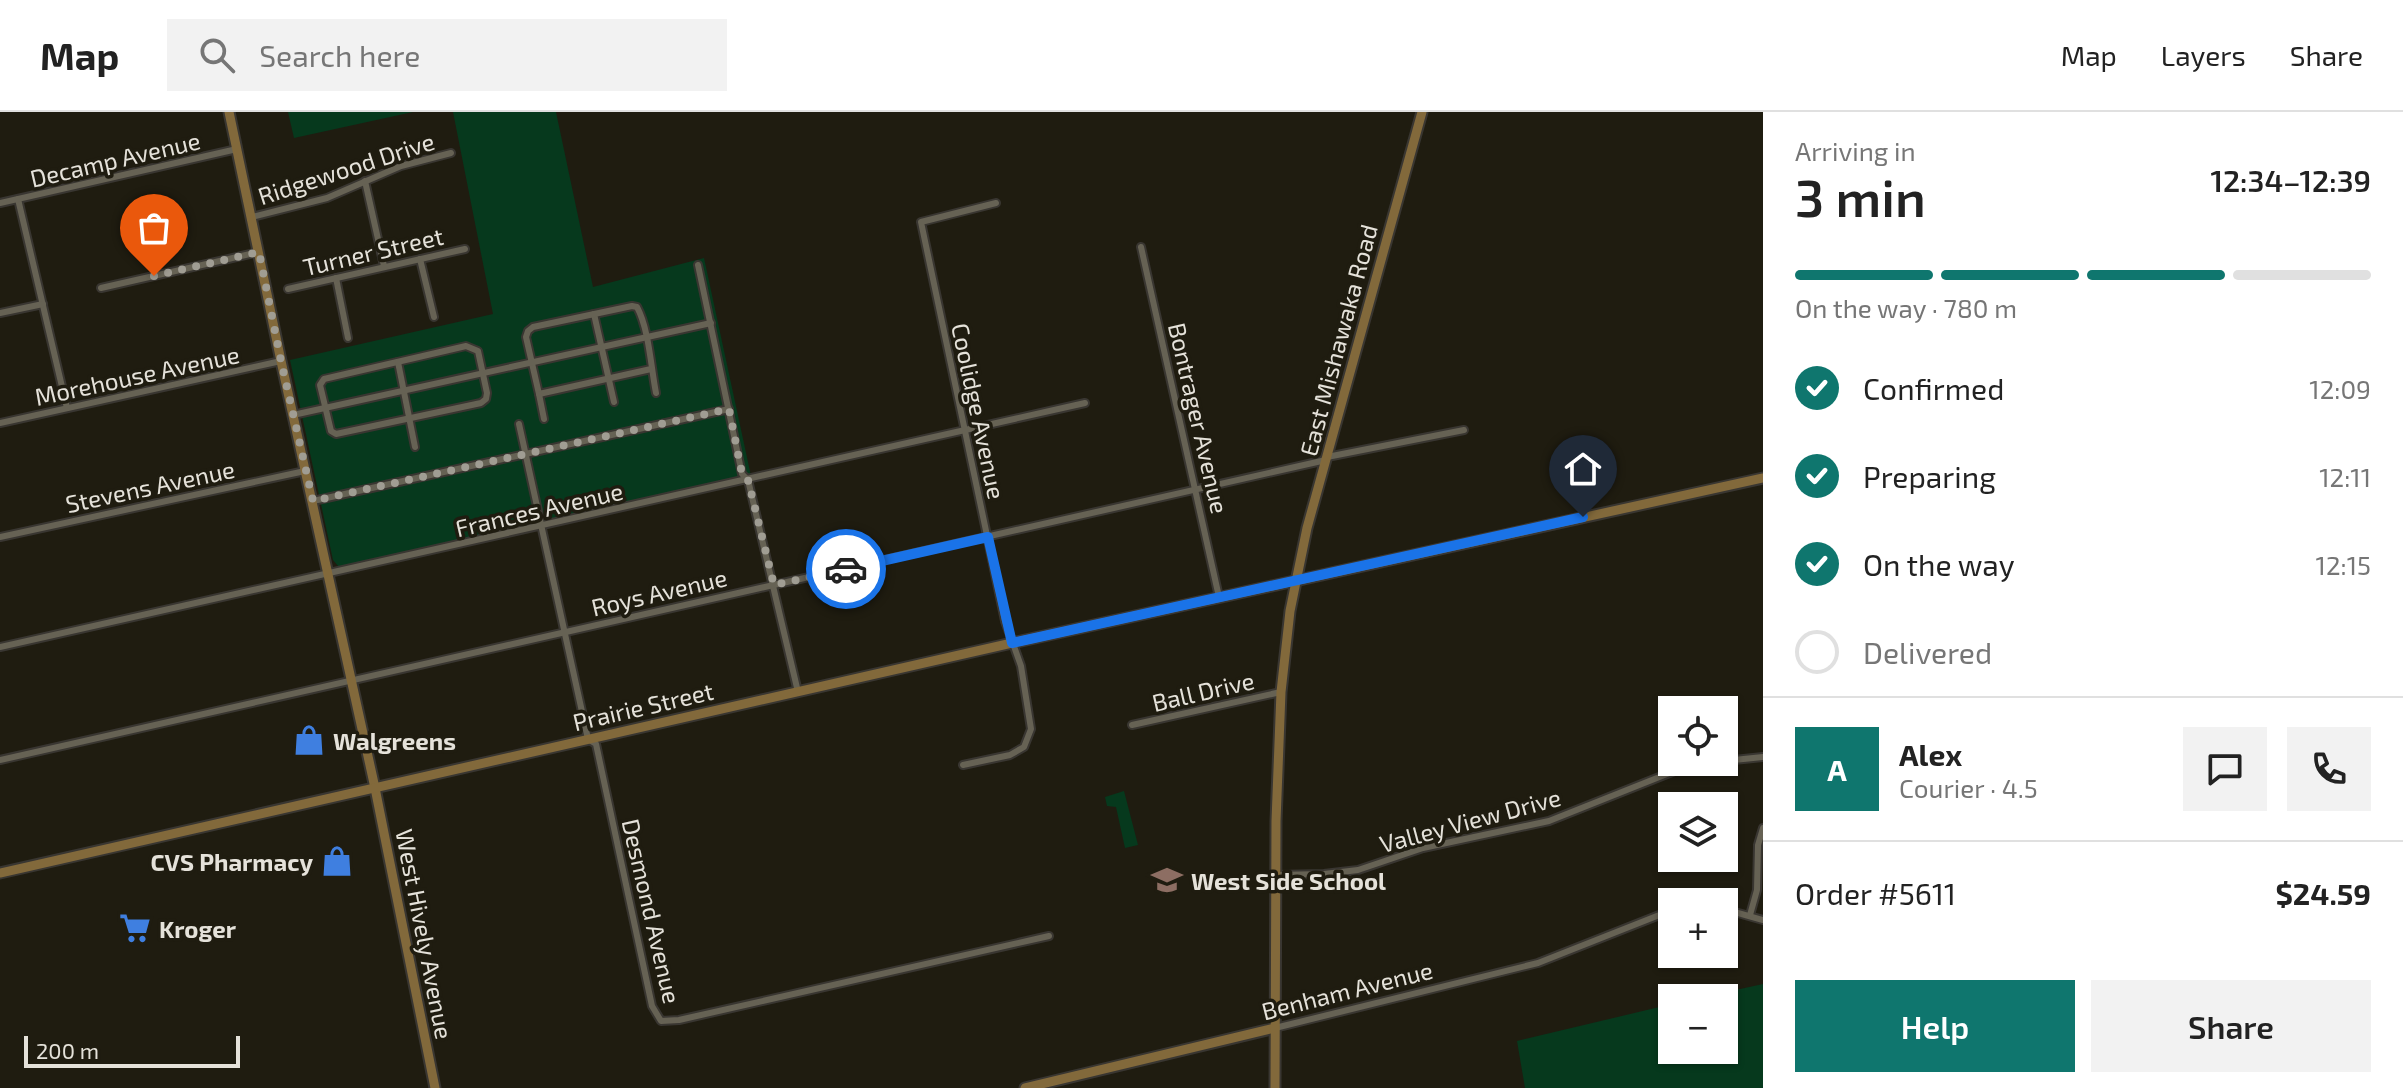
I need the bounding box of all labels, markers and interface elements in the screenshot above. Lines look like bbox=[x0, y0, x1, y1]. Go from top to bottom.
search box bbox=[167, 19, 727, 91]
text: Map bbox=[40, 32, 119, 78]
icon: search bbox=[195, 33, 239, 77]
text: Search here bbox=[259, 37, 420, 73]
text: Map bbox=[2061, 38, 2117, 72]
text: Layers bbox=[2161, 38, 2246, 72]
text: Share bbox=[2290, 38, 2363, 72]
street label: Decamp Avenue bbox=[27, 125, 203, 193]
street label: Ridgewood Drive bbox=[254, 126, 438, 210]
text: Arriving in bbox=[1795, 135, 1916, 166]
text: 12:34–12:39 bbox=[2210, 162, 2371, 198]
text: 3 min bbox=[1795, 165, 1926, 227]
pin bbox=[120, 194, 188, 276]
icon: bag bbox=[132, 206, 176, 250]
street label: Turner Street bbox=[300, 221, 446, 281]
street label: East Mishawaka Road bbox=[1293, 221, 1383, 459]
text: On the way · 780 m bbox=[1795, 292, 2017, 323]
street label: Coolidge Avenue bbox=[946, 320, 1012, 502]
street label: Bontrager Avenue bbox=[1163, 320, 1235, 516]
street label: Morehouse Avenue bbox=[32, 339, 242, 411]
icon: check bbox=[1795, 366, 1839, 410]
text: Confirmed bbox=[1863, 370, 2004, 406]
text: 12:09 bbox=[2309, 373, 2371, 404]
pin bbox=[1549, 435, 1617, 517]
icon: home bbox=[1561, 447, 1605, 491]
street label: Stevens Avenue bbox=[63, 454, 237, 518]
icon: check bbox=[1795, 454, 1839, 498]
text: Preparing bbox=[1863, 458, 1996, 494]
text: 12:11 bbox=[2319, 461, 2371, 492]
street label: Frances Avenue bbox=[452, 476, 626, 542]
courier bbox=[806, 529, 886, 609]
icon: check bbox=[1795, 542, 1839, 586]
text: On the way bbox=[1863, 546, 2015, 582]
icon: car bbox=[824, 547, 868, 591]
text: 12:15 bbox=[2316, 549, 2371, 580]
street label: Roys Avenue bbox=[588, 562, 730, 622]
text: Delivered bbox=[1863, 634, 1992, 670]
street label: Ball Drive bbox=[1149, 665, 1257, 717]
street label: Prairie Street bbox=[570, 676, 716, 736]
map controls bbox=[1658, 696, 1738, 1064]
button: locate bbox=[1658, 696, 1738, 776]
shop icon: Walgreens bbox=[292, 723, 326, 757]
place label: Walgreens bbox=[333, 726, 456, 755]
button: chat bbox=[2183, 727, 2267, 811]
button: phone bbox=[2287, 727, 2371, 811]
text: Alex bbox=[1899, 736, 1962, 772]
text: A bbox=[1827, 751, 1847, 787]
text: Courier · 4.5 bbox=[1899, 772, 2038, 803]
street label: Valley View Drive bbox=[1376, 782, 1564, 858]
button: layers bbox=[1658, 792, 1738, 872]
street label: Desmond Avenue bbox=[617, 816, 687, 1006]
street label: West Hively Avenue bbox=[390, 827, 460, 1041]
shop icon: CVS Pharmacy bbox=[320, 844, 354, 878]
place label: CVS Pharmacy bbox=[150, 847, 313, 876]
school or university icon: West Side School bbox=[1150, 863, 1184, 897]
place label: West Side School bbox=[1191, 866, 1386, 895]
text: Order #5611 bbox=[1795, 875, 1956, 911]
text: $24.59 bbox=[2275, 875, 2371, 911]
button: + bbox=[1658, 888, 1738, 968]
supermarket icon: Kroger bbox=[118, 911, 152, 945]
place label: Kroger bbox=[159, 914, 237, 943]
street label: Benham Avenue bbox=[1259, 955, 1435, 1025]
button: Help bbox=[1795, 980, 2075, 1072]
button: Share bbox=[2091, 980, 2371, 1072]
button: − bbox=[1658, 984, 1738, 1064]
scale bar bbox=[24, 1032, 240, 1068]
text: 200 m bbox=[36, 1037, 99, 1063]

